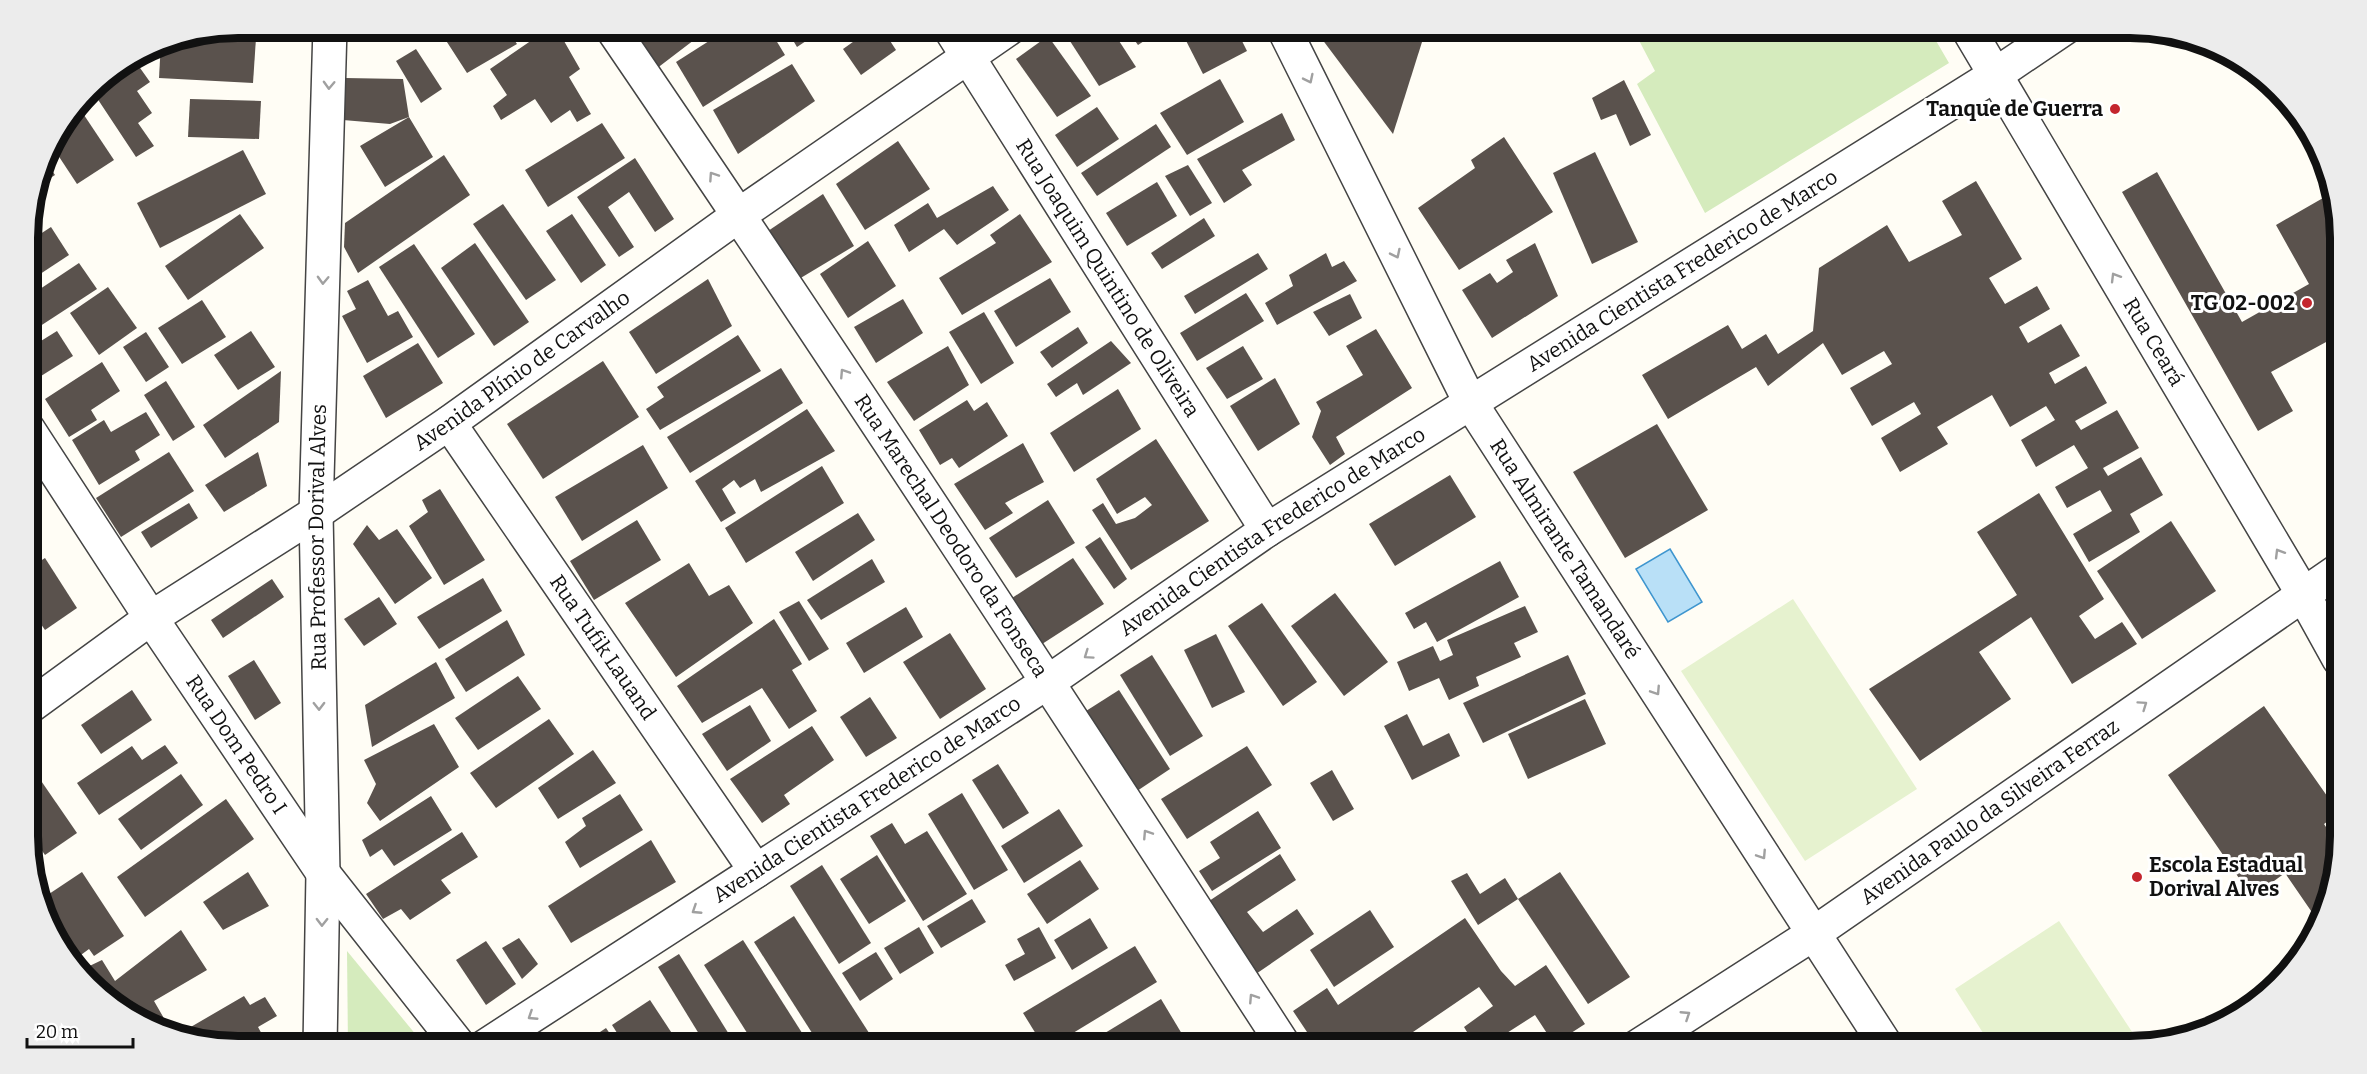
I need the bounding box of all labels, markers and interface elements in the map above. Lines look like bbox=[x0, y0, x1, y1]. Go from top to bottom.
one-way arrow bbox=[1301, 73, 1313, 84]
one-way arrow bbox=[323, 81, 335, 90]
place label: Tanque de Guerra bbox=[1926, 96, 2103, 122]
marker: Tanque de Guerra bbox=[2108, 102, 2122, 116]
street label: Rua Joaquim Quintino de Oliveira bbox=[1010, 134, 1206, 422]
street label: Avenida Cientista Frederico de Marco bbox=[1522, 164, 1842, 377]
one-way arrow bbox=[709, 171, 720, 182]
one-way arrow bbox=[1388, 248, 1400, 259]
one-way arrow bbox=[2111, 273, 2123, 283]
one-way arrow bbox=[317, 276, 329, 285]
street label: Avenida Plínio de Carvalho bbox=[409, 284, 635, 456]
place label: TG 02-002 bbox=[2191, 290, 2295, 316]
street label: Rua Ceará bbox=[2117, 293, 2190, 391]
marker: TG 02-002 bbox=[2300, 296, 2314, 310]
one-way arrow bbox=[840, 369, 851, 380]
street label: Rua Marechal Deodoro da Fonseca bbox=[849, 389, 1054, 682]
street label: Rua Professor Dorival Alves bbox=[303, 404, 332, 671]
street label: Avenida Cientista Frederico de Marco bbox=[1114, 421, 1430, 642]
street label: Rua Almirante Tamandaré bbox=[1484, 434, 1646, 664]
one-way arrow bbox=[2275, 549, 2287, 559]
street label: Rua Tufik Lauand bbox=[544, 570, 662, 725]
one-way arrow bbox=[1084, 648, 1095, 659]
street label: Rua Dom Pedro I bbox=[180, 670, 292, 819]
one-way arrow bbox=[1649, 685, 1660, 696]
street label: Avenida Cientista Frederico de Marco bbox=[708, 690, 1026, 908]
one-way arrow bbox=[2136, 701, 2147, 712]
one-way arrow bbox=[313, 702, 326, 711]
street label: Avenida Paulo da Silveira Ferraz bbox=[1855, 713, 2124, 910]
one-way arrow bbox=[1143, 830, 1154, 841]
one-way arrow bbox=[1755, 849, 1767, 859]
place label: Escola Estadual Dorival Alves bbox=[2149, 852, 2304, 902]
marker: Escola Estadual Dorival Alves bbox=[2130, 870, 2144, 884]
one-way arrow bbox=[692, 902, 702, 914]
one-way arrow bbox=[316, 918, 328, 927]
one-way arrow bbox=[1249, 994, 1261, 1004]
one-way arrow bbox=[528, 1008, 538, 1020]
scale bar bbox=[27, 1011, 134, 1049]
one-way arrow bbox=[1680, 1011, 1690, 1023]
text: 20 m bbox=[36, 1021, 78, 1043]

